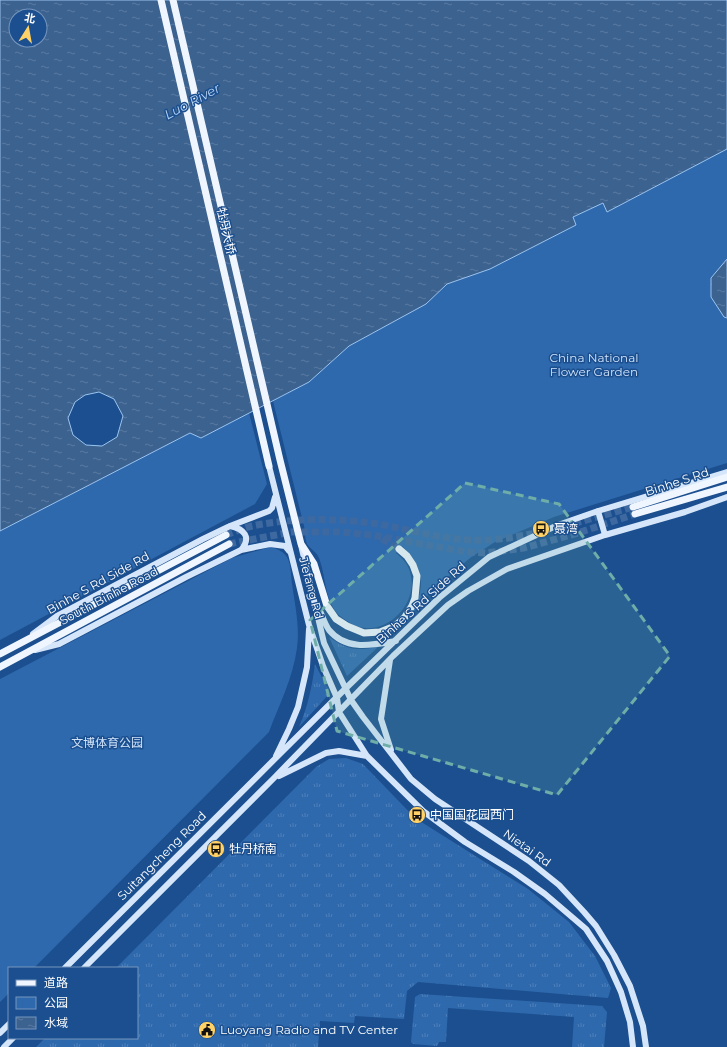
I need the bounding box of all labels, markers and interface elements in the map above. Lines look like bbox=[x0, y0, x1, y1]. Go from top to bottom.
north arrow bbox=[8, 8, 48, 48]
text: 北 bbox=[23, 10, 37, 26]
water label: Luo River bbox=[161, 79, 223, 122]
street label: 牡丹大桥 bbox=[214, 206, 239, 256]
park label: China National Flower Garden bbox=[549, 350, 639, 379]
street label: Binhe S Rd bbox=[643, 464, 711, 499]
bus stop icon: 聂湾 bbox=[531, 519, 551, 539]
place label: 聂湾 bbox=[554, 521, 578, 536]
street label: Binhe S Rd Side Rd bbox=[44, 548, 152, 617]
street label: Jiefang Rd bbox=[296, 554, 327, 621]
street label: Binhe S Rd Side Rd bbox=[373, 558, 469, 647]
street label: South Binhe Road bbox=[57, 563, 161, 628]
park label: 文博体育公园 bbox=[71, 735, 143, 750]
bus stop icon: 中国国花园西门 bbox=[407, 805, 427, 825]
place label: 中国国花园西门 bbox=[430, 807, 514, 822]
street label: Suitangcheng Road bbox=[114, 808, 209, 903]
street label: Nietai Rd bbox=[500, 826, 554, 870]
bus stop icon: 牡丹桥南 bbox=[206, 839, 226, 859]
place label: 牡丹桥南 bbox=[229, 841, 277, 856]
legend bbox=[8, 967, 138, 1039]
text: 道路 bbox=[44, 975, 68, 990]
text: 公园 bbox=[44, 995, 68, 1010]
text: 水域 bbox=[44, 1015, 68, 1030]
public building icon: Luoyang Radio and TV Center bbox=[197, 1020, 217, 1040]
place label: Luoyang Radio and TV Center bbox=[220, 1022, 398, 1037]

